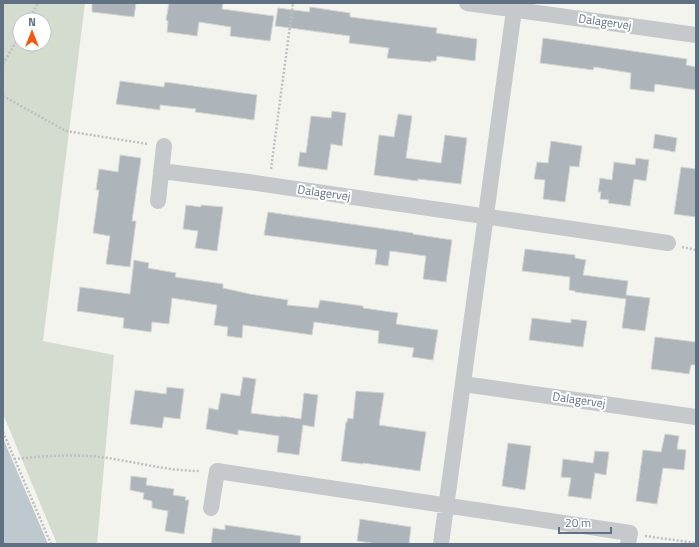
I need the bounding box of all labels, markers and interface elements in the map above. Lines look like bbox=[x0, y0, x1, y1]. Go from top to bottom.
street label: Dalagervej bbox=[577, 8, 633, 35]
north arrow bbox=[12, 12, 52, 52]
text: N bbox=[28, 14, 36, 30]
street label: Dalagervej bbox=[296, 179, 352, 206]
street label: Dalagervej bbox=[551, 386, 607, 413]
scale bar bbox=[559, 509, 611, 535]
text: 20 m bbox=[565, 513, 591, 532]

